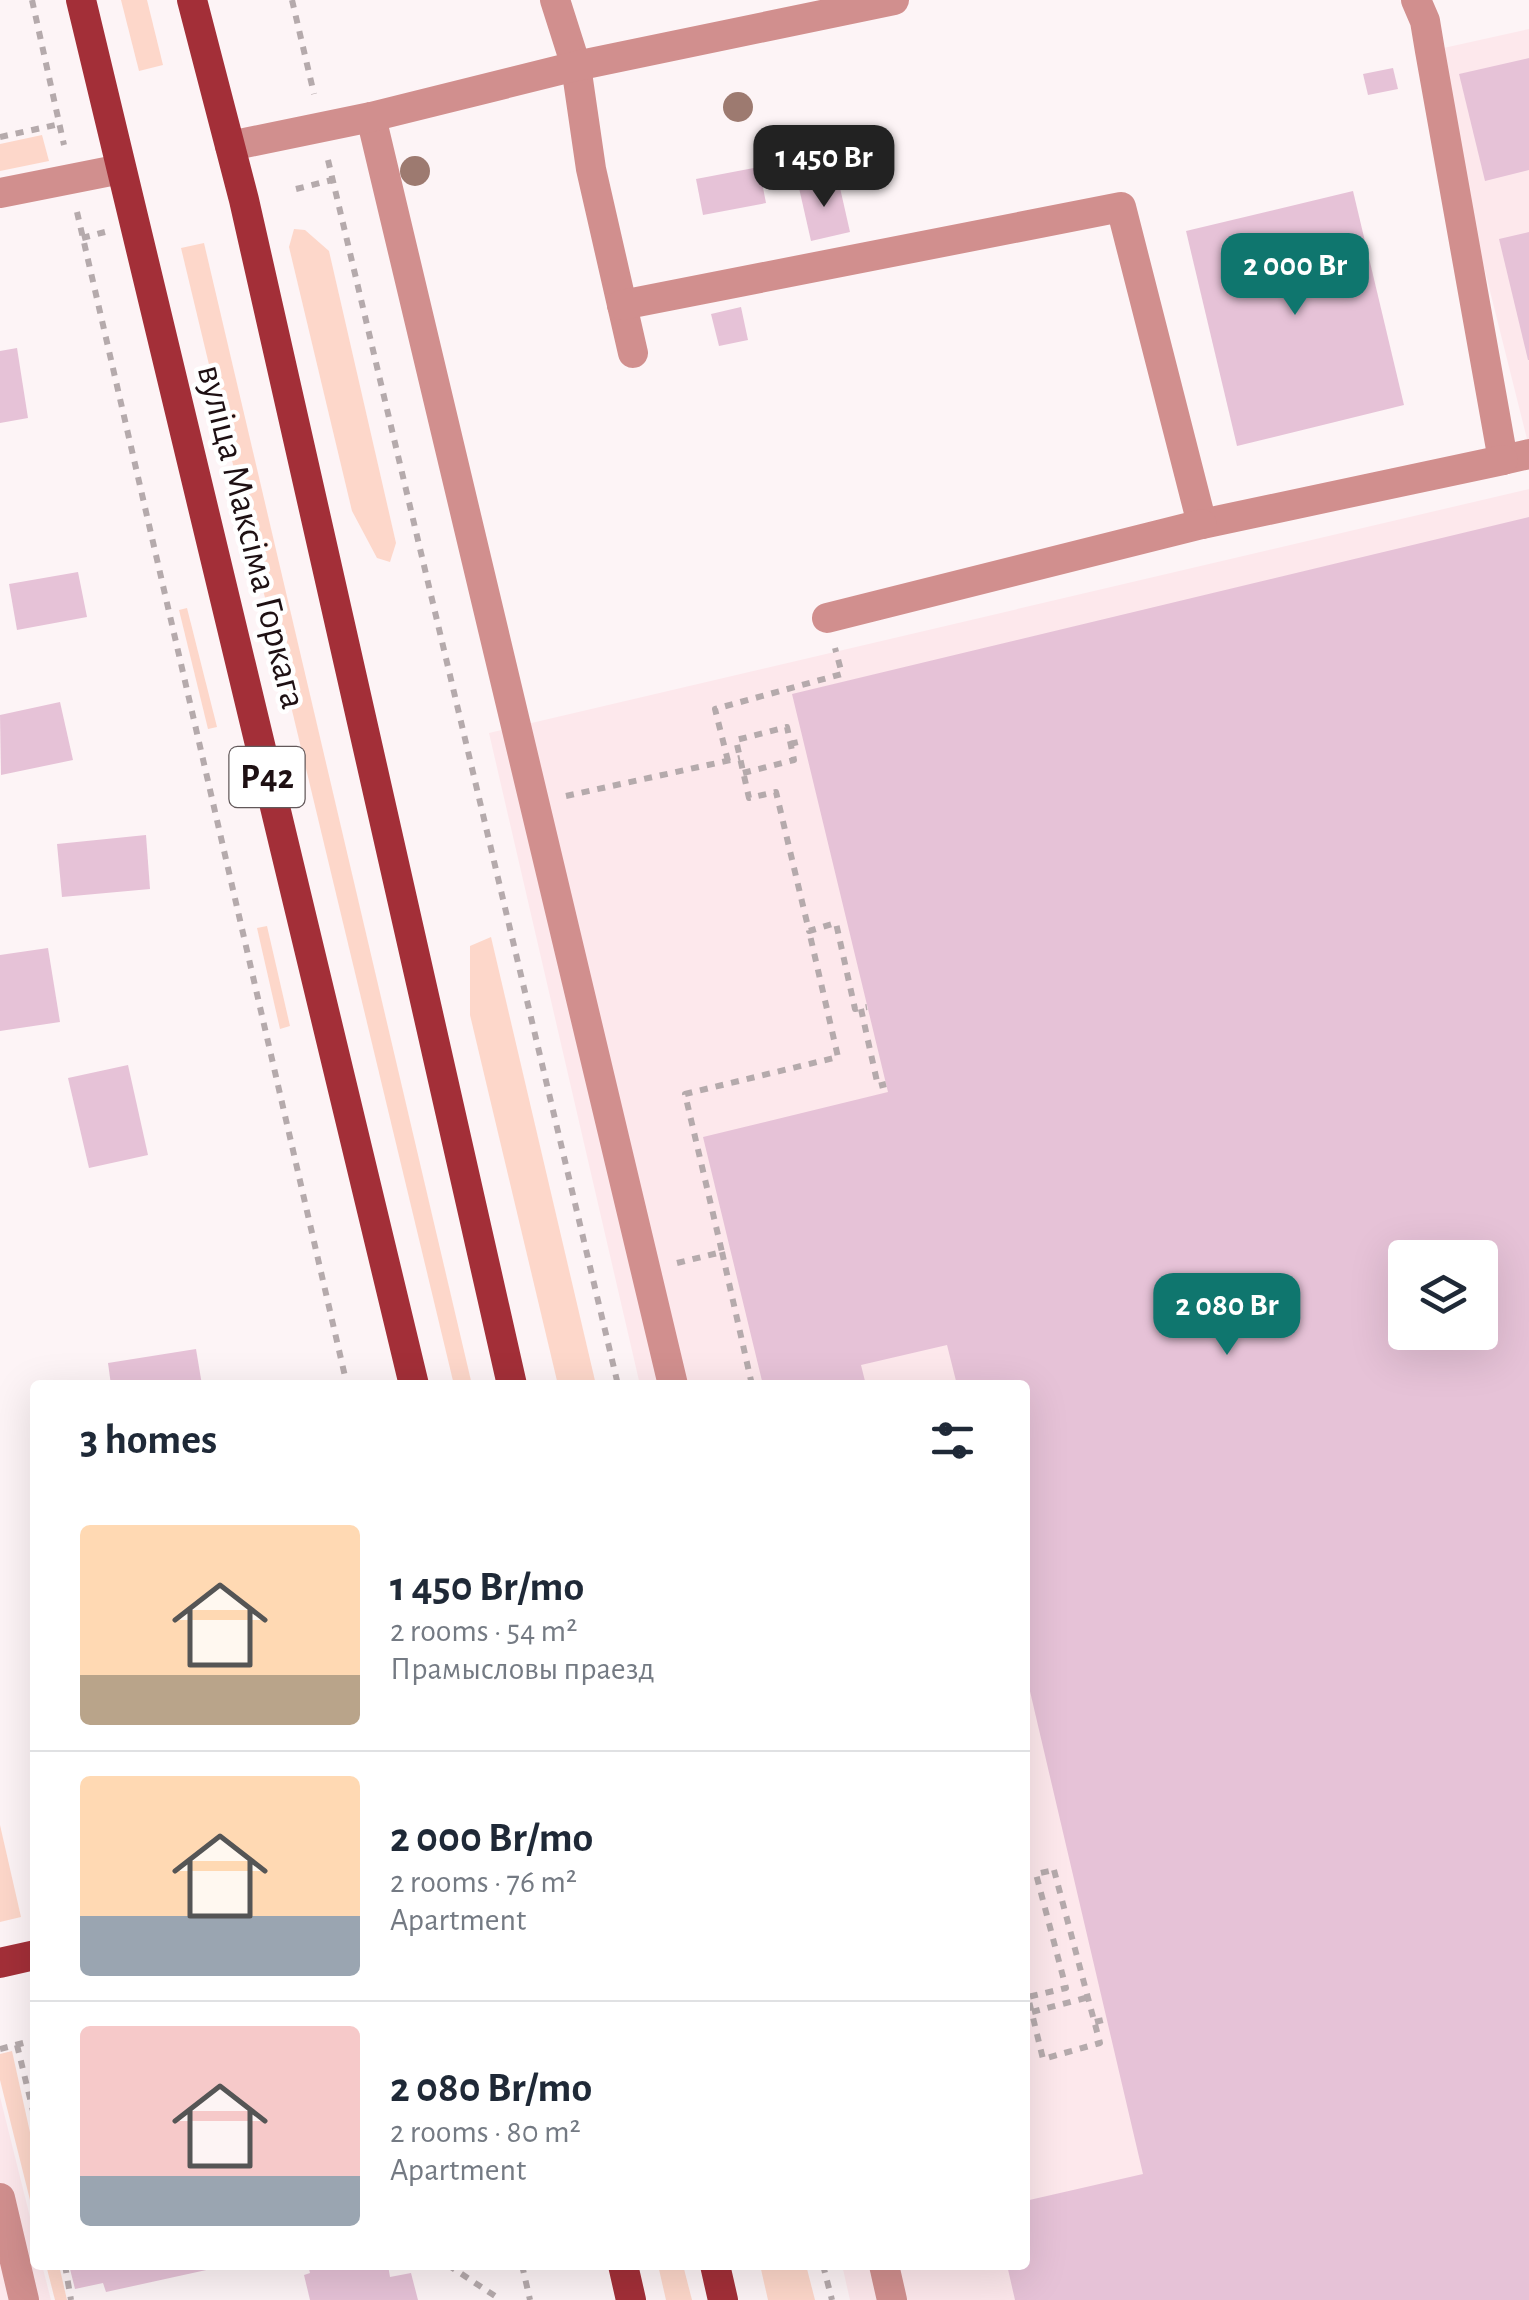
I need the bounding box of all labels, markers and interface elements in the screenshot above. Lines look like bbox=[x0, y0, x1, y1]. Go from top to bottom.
pin: 1 450 Br bbox=[721, 125, 927, 210]
text: 1 450 Br bbox=[775, 141, 873, 173]
pin: 2 000 Br bbox=[1192, 233, 1398, 318]
text: 2 000 Br bbox=[1243, 249, 1347, 281]
street label: вуліца Максіма Горкага bbox=[190, 361, 312, 713]
road number: Р42 bbox=[230, 747, 304, 807]
map controls bbox=[1388, 1240, 1498, 1350]
button: layers bbox=[1388, 1240, 1498, 1350]
pin: 2 080 Br bbox=[1124, 1273, 1330, 1358]
text: 2 080 Br bbox=[1175, 1289, 1279, 1321]
icon: filters bbox=[925, 1413, 980, 1468]
text: 3 homes bbox=[80, 1419, 217, 1461]
icon: home bbox=[160, 1565, 280, 1685]
text: 1 450 Br/mo bbox=[390, 1566, 584, 1608]
text: 2 rooms · 54 m² bbox=[390, 1615, 577, 1647]
text: Прамысловы праезд bbox=[390, 1653, 655, 1685]
icon: home bbox=[160, 1816, 280, 1936]
text: 2 000 Br/mo bbox=[390, 1817, 593, 1859]
text: 2 rooms · 76 m² bbox=[390, 1866, 577, 1898]
text: Apartment bbox=[390, 1904, 526, 1936]
icon: home bbox=[160, 2066, 280, 2186]
text: 2 080 Br/mo bbox=[390, 2067, 592, 2109]
text: 2 rooms · 80 m² bbox=[390, 2116, 581, 2148]
text: Apartment bbox=[390, 2154, 526, 2186]

